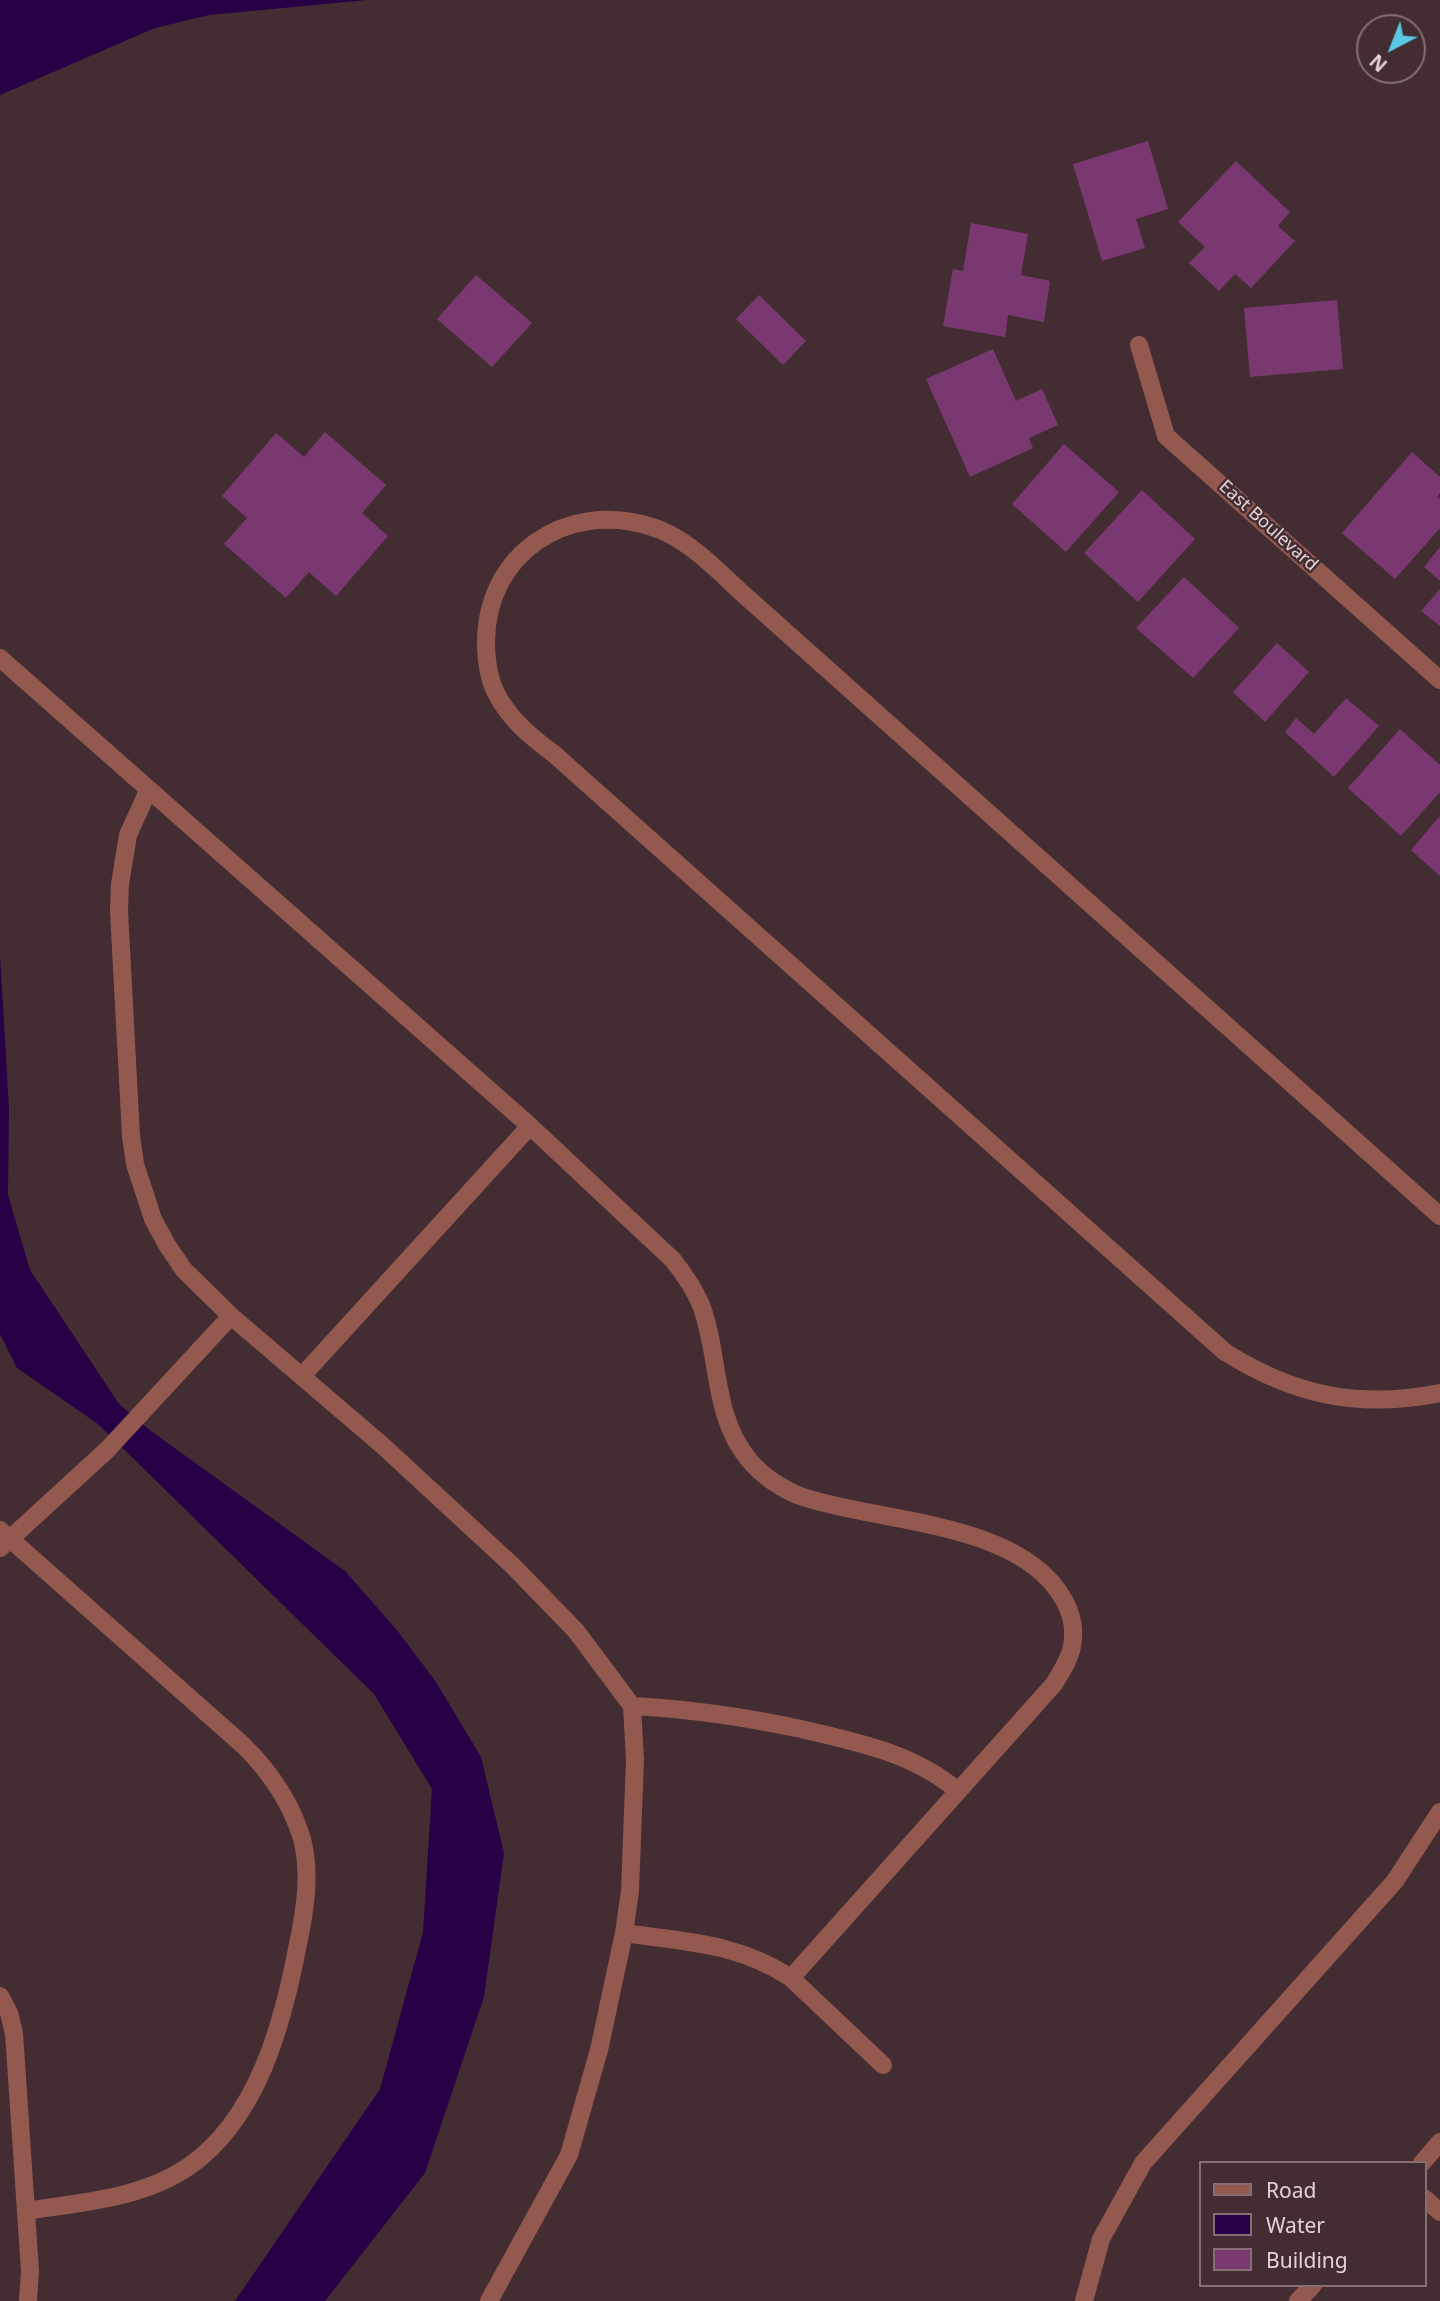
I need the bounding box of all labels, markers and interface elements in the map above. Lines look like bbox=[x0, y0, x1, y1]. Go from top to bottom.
north arrow bbox=[1356, 14, 1426, 84]
text: N bbox=[1364, 48, 1393, 78]
street label: East Boulevard bbox=[1214, 476, 1322, 576]
legend bbox=[1198, 2161, 1426, 2287]
text: Road bbox=[1266, 2176, 1316, 2204]
text: Water bbox=[1266, 2211, 1325, 2239]
text: Building bbox=[1266, 2246, 1348, 2274]

